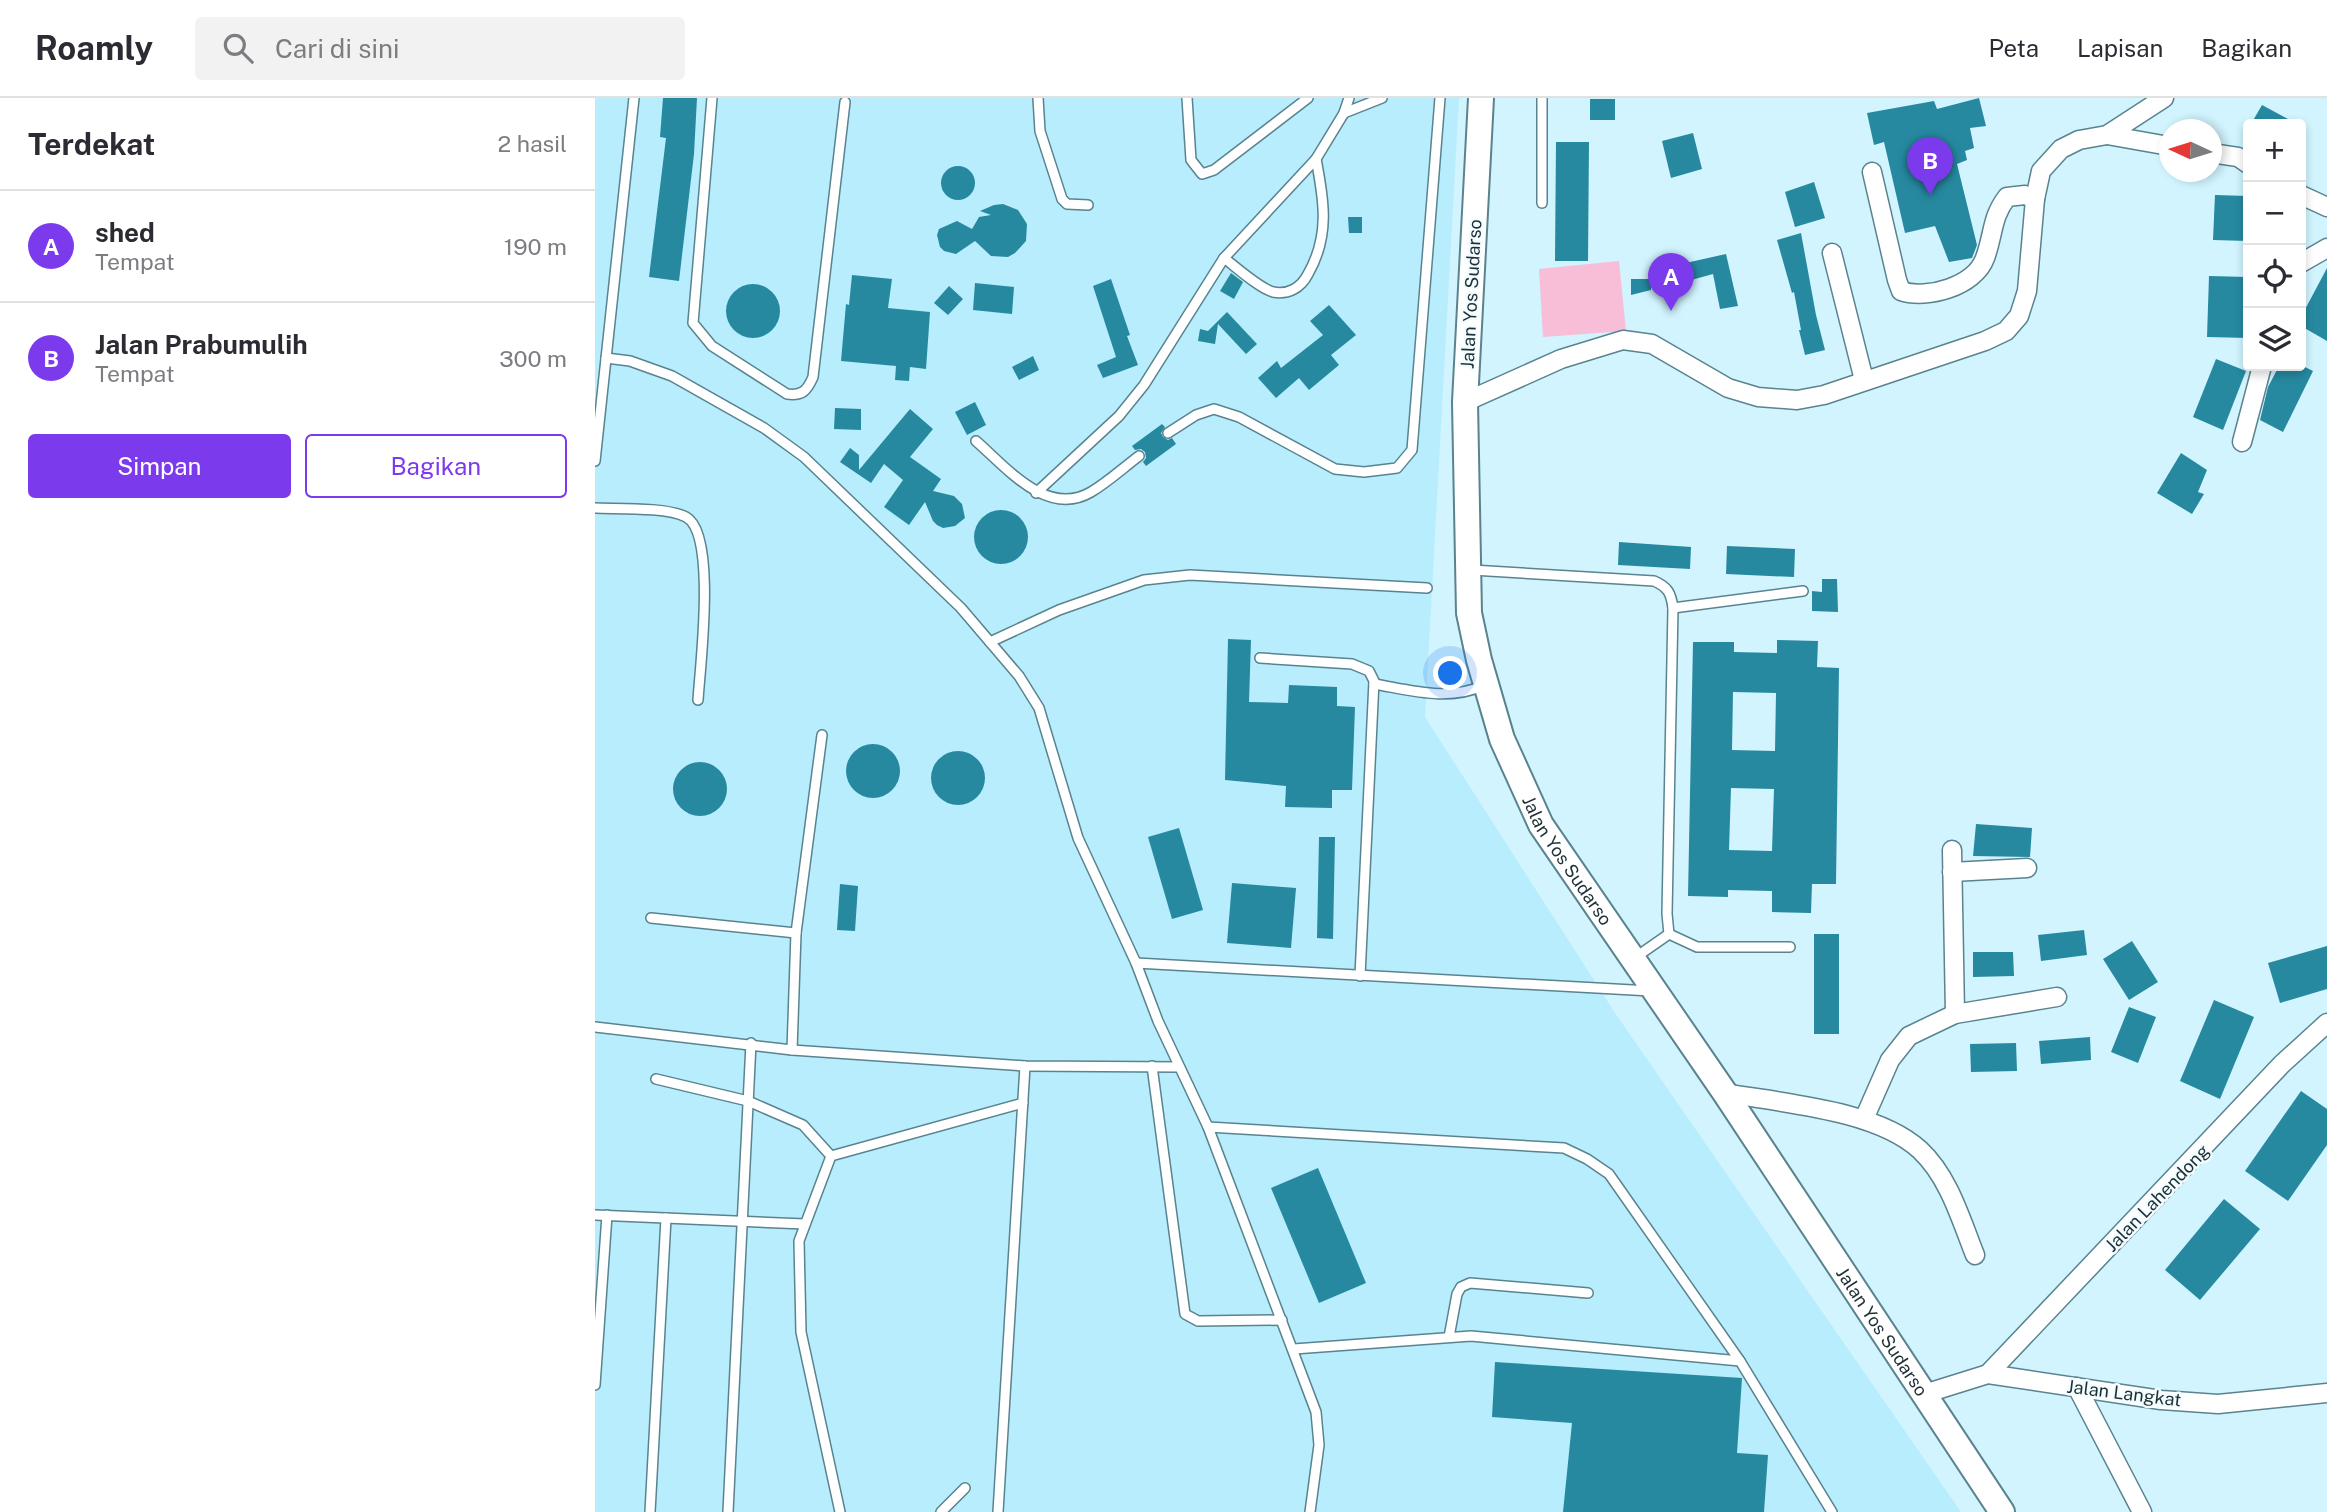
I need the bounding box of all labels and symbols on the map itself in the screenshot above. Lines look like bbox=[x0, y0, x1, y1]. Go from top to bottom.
north arrow bbox=[2159, 119, 2222, 182]
pin: B bbox=[1907, 137, 1953, 195]
street label: Jalan Yos Sudarso bbox=[1457, 219, 1485, 369]
pin: A bbox=[1648, 253, 1694, 311]
your location bbox=[1433, 656, 1467, 690]
street label: Jalan Yos Sudarso bbox=[1519, 792, 1617, 929]
street label: Jalan Lahendong bbox=[2101, 1140, 2213, 1256]
street label: Jalan Yos Sudarso bbox=[1832, 1263, 1933, 1400]
street label: Jalan Langkat bbox=[2066, 1376, 2182, 1410]

